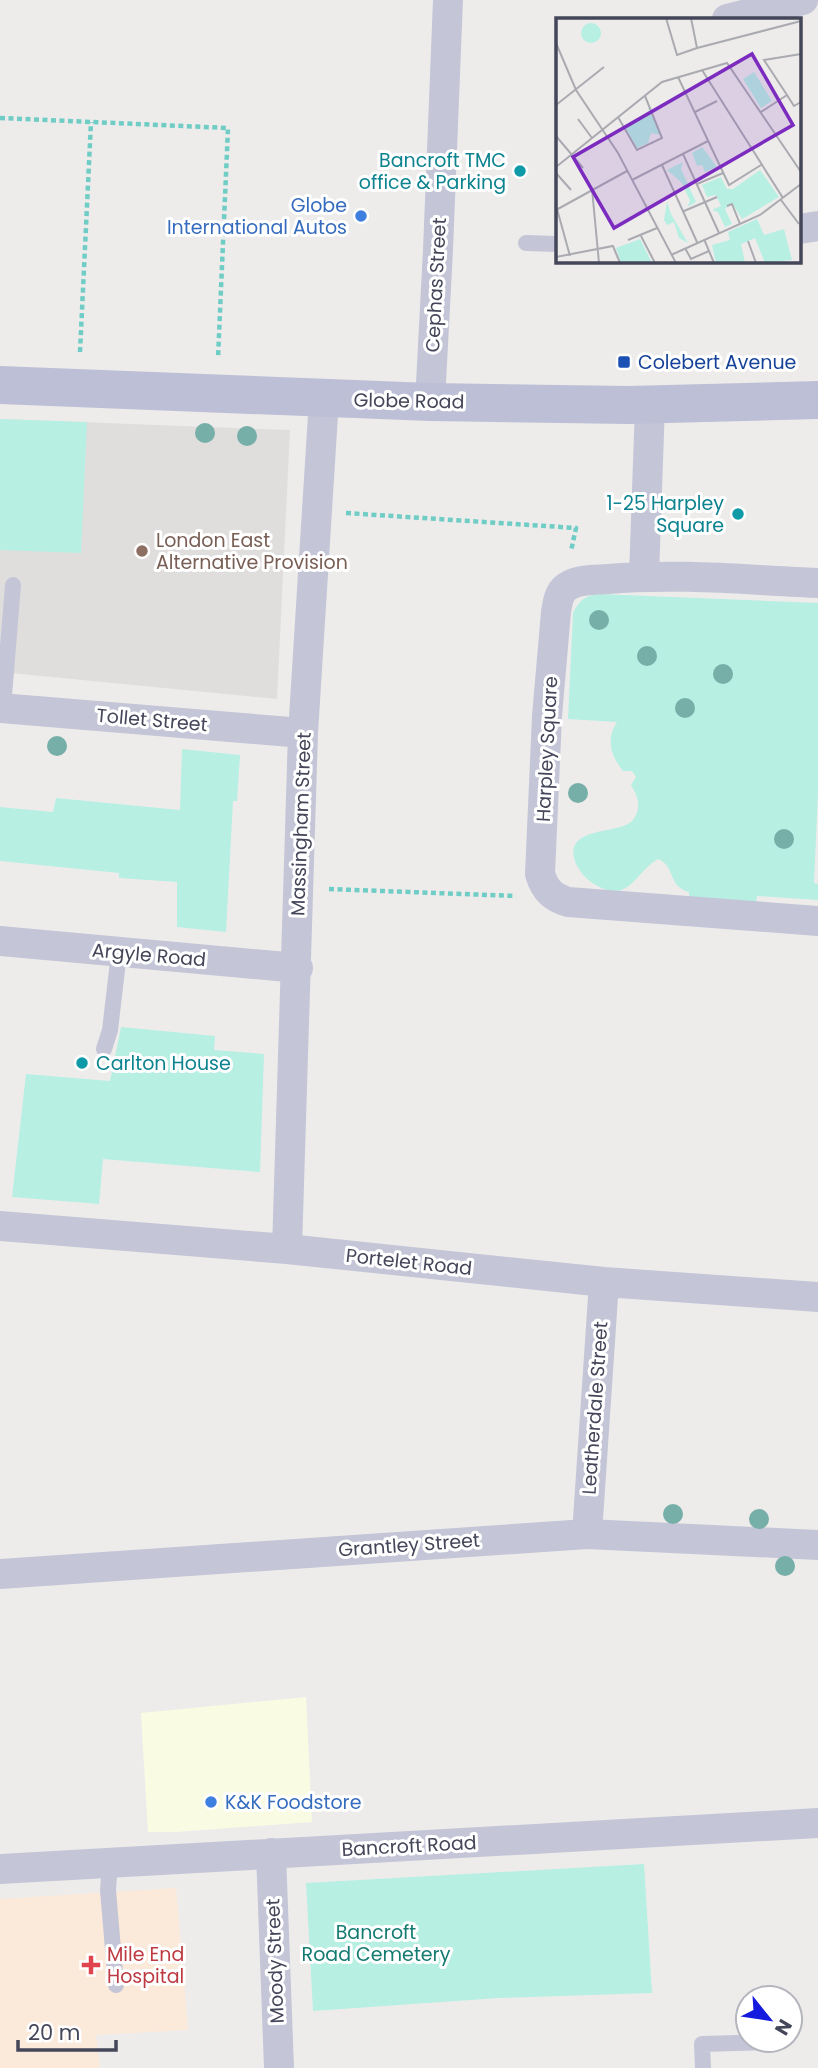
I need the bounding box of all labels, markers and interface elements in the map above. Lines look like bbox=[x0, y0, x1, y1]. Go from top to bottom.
inset map bbox=[556, 18, 800, 262]
place label: Bancroft TMC office & Parking bbox=[359, 147, 506, 196]
marker: Bancroft TMC office & Parking bbox=[512, 163, 528, 179]
place label: Globe International Autos bbox=[167, 192, 347, 241]
marker: Globe International Autos bbox=[353, 208, 369, 224]
street label: Cephas Street bbox=[419, 217, 453, 353]
place label: Colebert Avenue bbox=[638, 349, 796, 376]
marker: Colebert Avenue bbox=[616, 354, 632, 370]
street label: Globe Road bbox=[353, 387, 465, 415]
place label: 1-25 Harpley Square bbox=[606, 490, 724, 539]
marker: 1-25 Harpley Square bbox=[730, 506, 746, 522]
place label: London East Alternative Provision bbox=[156, 527, 348, 576]
marker: London East Alternative Provision bbox=[134, 543, 150, 559]
street label: Harpley Square bbox=[530, 675, 564, 823]
street label: Tollet Street bbox=[95, 702, 209, 738]
street label: Massingham Street bbox=[284, 732, 318, 916]
street label: Argyle Road bbox=[91, 937, 207, 973]
place label: Carlton House bbox=[96, 1050, 231, 1077]
marker: Carlton House bbox=[74, 1055, 90, 1071]
street label: Portelet Road bbox=[345, 1242, 473, 1282]
street label: Leatherdale Street bbox=[575, 1320, 615, 1496]
street label: Grantley Street bbox=[337, 1527, 481, 1563]
place label: K&K Foodstore bbox=[225, 1789, 361, 1816]
marker: K&K Foodstore bbox=[203, 1794, 219, 1810]
street label: Bancroft Road bbox=[341, 1829, 477, 1863]
street label: Moody Street bbox=[259, 1898, 291, 2024]
park label: Bancroft Road Cemetery bbox=[302, 1919, 451, 1968]
place label: Mile End Hospital bbox=[107, 1941, 184, 1990]
marker: Mile End Hospital bbox=[81, 1955, 101, 1975]
north arrow bbox=[734, 1984, 804, 2054]
scale bar bbox=[18, 2008, 116, 2052]
text: N bbox=[768, 2014, 799, 2040]
text: 20 m bbox=[28, 2018, 81, 2047]

